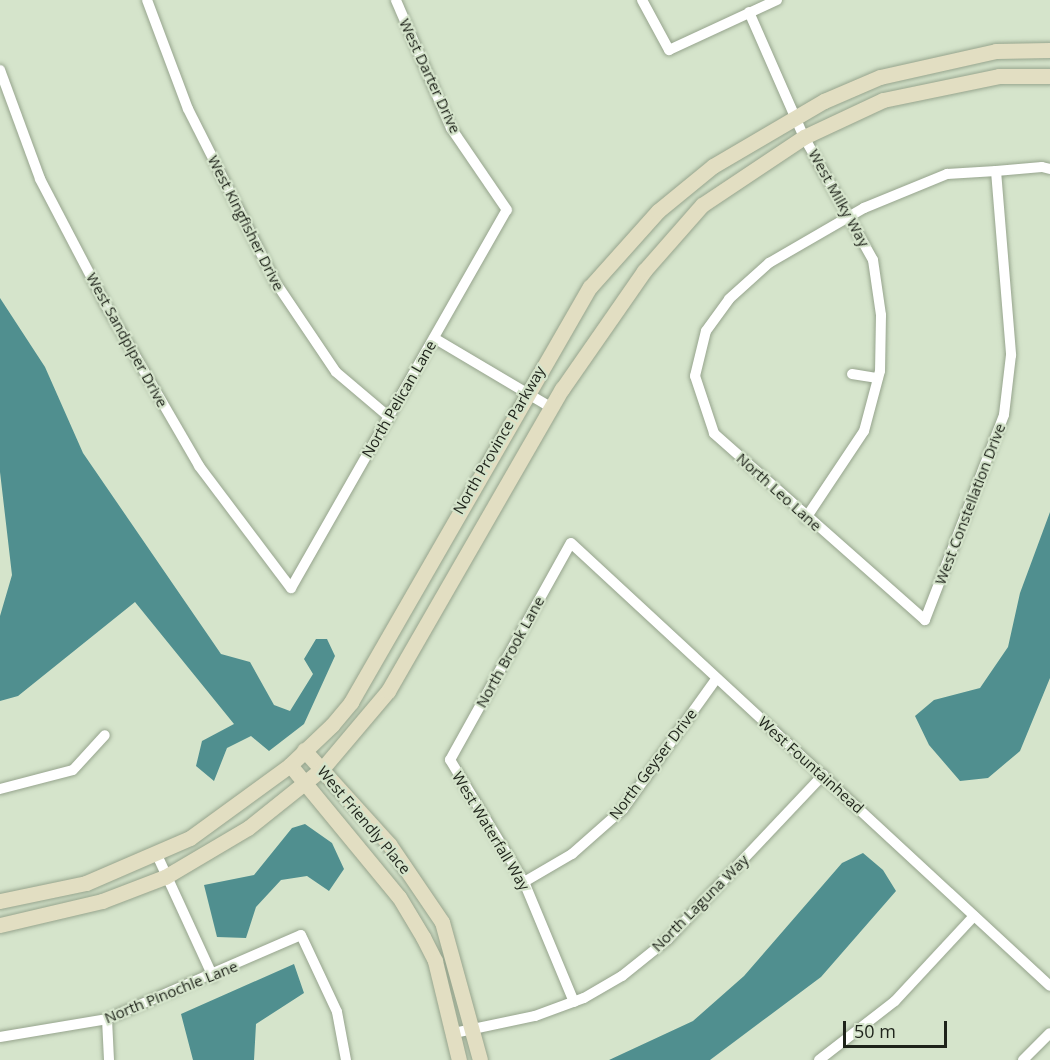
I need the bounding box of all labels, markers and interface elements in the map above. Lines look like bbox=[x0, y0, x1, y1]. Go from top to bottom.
street label: West Darter Drive bbox=[396, 16, 464, 136]
street label: West Milky Way bbox=[805, 146, 873, 250]
street label: West Kingfisher Drive bbox=[204, 152, 288, 294]
street label: West Sandpiper Drive bbox=[83, 270, 171, 410]
street label: North Pelican Lane bbox=[358, 337, 440, 461]
street label: North Province Parkway bbox=[449, 363, 549, 517]
street label: West Constellation Drive bbox=[931, 421, 1009, 587]
street label: North Leo Lane bbox=[733, 449, 825, 535]
street label: North Brook Lane bbox=[472, 593, 548, 711]
street label: North Geyser Drive bbox=[605, 705, 701, 823]
street label: West Fountainhead bbox=[755, 713, 867, 817]
street label: West Friendly Place bbox=[314, 762, 414, 878]
street label: West Waterfall Way bbox=[448, 768, 534, 894]
street label: North Laguna Way bbox=[648, 851, 752, 955]
street label: North Pinochle Lane bbox=[102, 957, 240, 1027]
scale bar bbox=[846, 1009, 950, 1047]
text: 50 m bbox=[854, 1019, 896, 1043]

